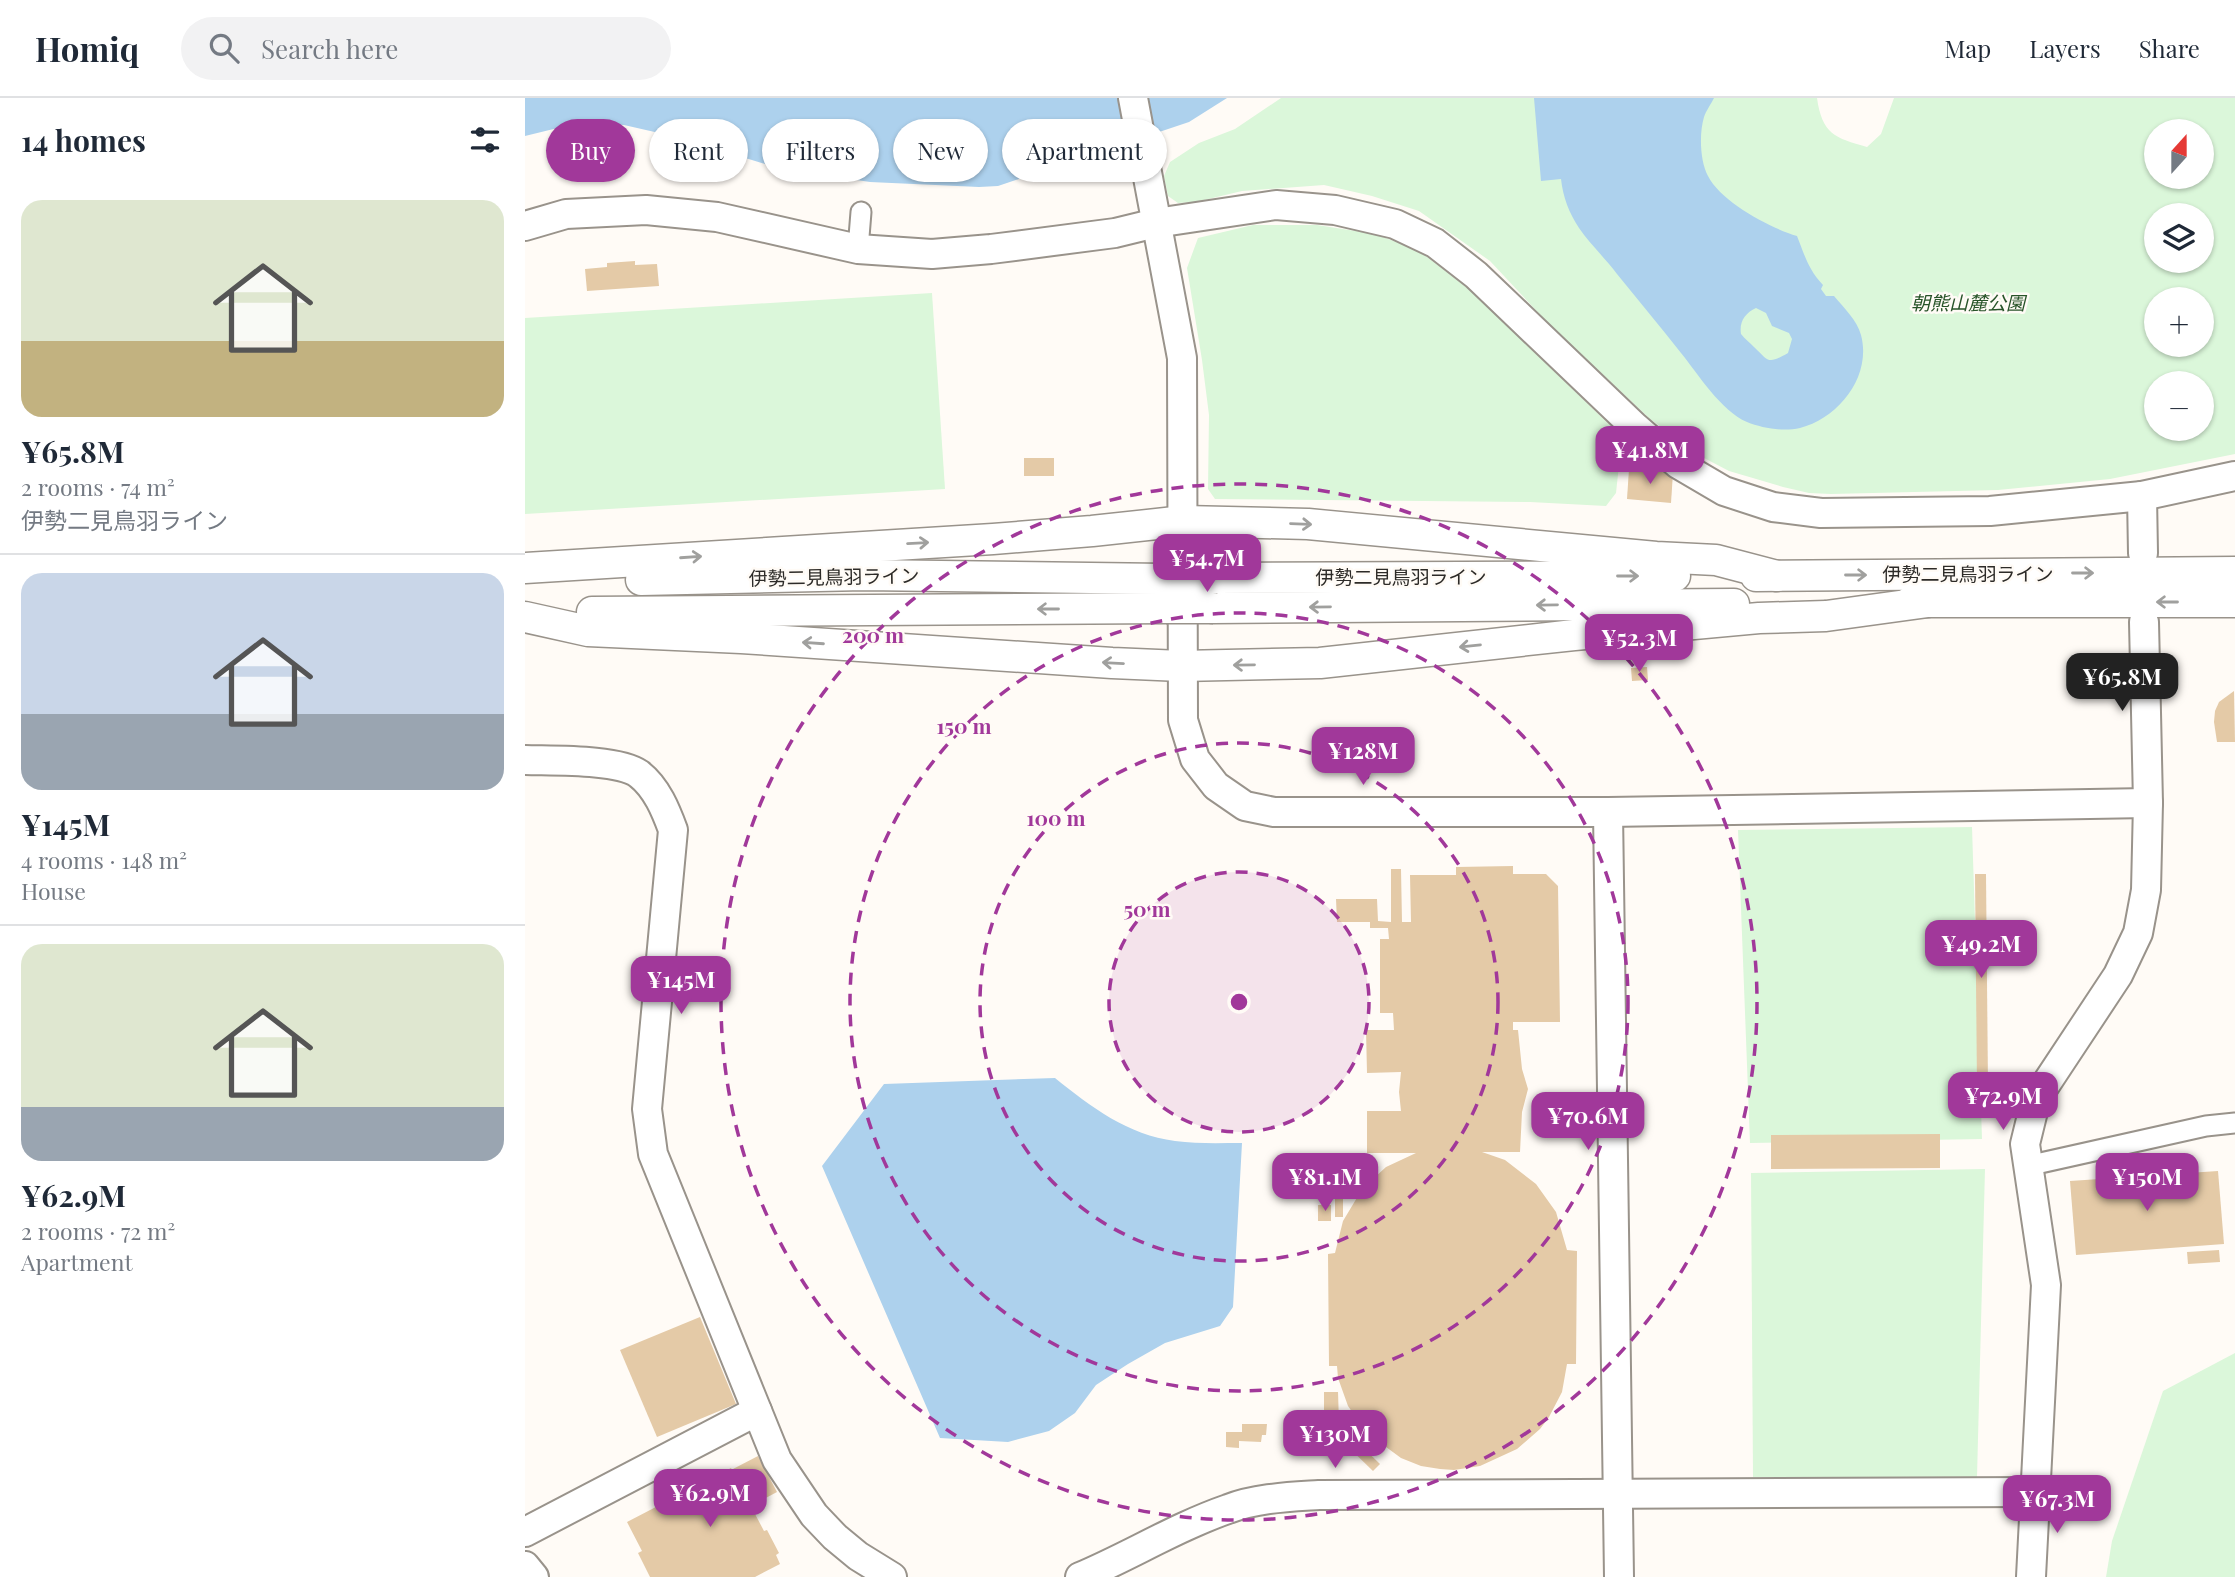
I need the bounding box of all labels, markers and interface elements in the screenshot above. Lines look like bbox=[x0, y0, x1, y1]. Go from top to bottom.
search box bbox=[181, 17, 671, 80]
text: Homiq bbox=[35, 26, 139, 70]
icon: search bbox=[205, 29, 243, 67]
text: Search here bbox=[261, 31, 398, 66]
text: Map bbox=[1945, 32, 1991, 64]
text: Layers bbox=[2029, 32, 2101, 64]
text: Share bbox=[2139, 32, 2200, 64]
chip: Buy bbox=[546, 119, 635, 182]
chip: Rent bbox=[649, 119, 748, 182]
chip: Filters bbox=[762, 119, 879, 182]
chip: New bbox=[893, 119, 988, 182]
chip: Apartment bbox=[1002, 119, 1167, 182]
north arrow bbox=[2144, 119, 2214, 189]
map controls bbox=[2144, 119, 2214, 441]
text: 14 homes bbox=[21, 120, 146, 160]
icon: filters bbox=[466, 121, 504, 159]
button: layers bbox=[2144, 203, 2214, 273]
icon: home bbox=[200, 245, 326, 371]
button: + bbox=[2144, 287, 2214, 357]
park label: 朝熊山麓公園 bbox=[1911, 289, 2028, 315]
button: − bbox=[2144, 371, 2214, 441]
pin: ¥41.8M bbox=[1593, 426, 1707, 486]
text: ¥65.8M bbox=[21, 431, 125, 471]
text: ¥41.8M bbox=[1612, 433, 1688, 464]
text: 2 rooms · 74 m² bbox=[21, 471, 175, 502]
text: 伊勢二見鳥羽ライン bbox=[21, 504, 228, 535]
one-way arrow bbox=[1289, 517, 1312, 530]
pin: ¥54.7M bbox=[1150, 534, 1264, 594]
one-way arrow bbox=[906, 537, 929, 550]
text: ¥54.7M bbox=[1169, 541, 1245, 572]
one-way arrow bbox=[679, 551, 702, 564]
street label: 伊勢二見鳥羽ライン bbox=[1882, 560, 2054, 586]
street label: 伊勢二見鳥羽ライン bbox=[748, 562, 920, 590]
street label: 伊勢二見鳥羽ライン bbox=[1315, 563, 1487, 589]
one-way arrow bbox=[2072, 566, 2095, 580]
one-way arrow bbox=[1844, 568, 1867, 582]
one-way arrow bbox=[1617, 569, 1640, 583]
one-way arrow bbox=[2156, 595, 2179, 609]
one-way arrow bbox=[1536, 598, 1559, 612]
one-way arrow bbox=[1309, 600, 1332, 614]
one-way arrow bbox=[1037, 602, 1060, 616]
pin: ¥52.3M bbox=[1582, 614, 1696, 674]
icon: home bbox=[200, 619, 326, 745]
text: 200 m bbox=[842, 620, 904, 648]
text: ¥52.3M bbox=[1601, 621, 1677, 652]
one-way arrow bbox=[802, 636, 824, 649]
one-way arrow bbox=[1459, 640, 1482, 653]
pin: ¥65.8M bbox=[2065, 654, 2179, 713]
one-way arrow bbox=[1102, 657, 1125, 670]
one-way arrow bbox=[1232, 658, 1255, 671]
text: ¥65.8M bbox=[2082, 660, 2162, 691]
text: 150 m bbox=[937, 711, 991, 739]
pin: ¥128M bbox=[1314, 728, 1412, 787]
text: ¥128M bbox=[1328, 734, 1398, 765]
text: 100 m bbox=[1026, 803, 1086, 831]
text: ¥145M bbox=[21, 804, 110, 844]
text: 4 rooms · 148 m² bbox=[21, 844, 187, 875]
text: House bbox=[21, 875, 86, 906]
text: 50 m bbox=[1123, 894, 1171, 922]
pin: ¥49.2M bbox=[1924, 920, 2038, 980]
text: ¥49.2M bbox=[1941, 927, 2021, 958]
pin: ¥145M bbox=[632, 956, 730, 1016]
text: ¥145M bbox=[647, 963, 715, 994]
icon: home bbox=[200, 990, 326, 1116]
centre of rings bbox=[1227, 990, 1251, 1014]
pin: ¥72.9M bbox=[1946, 1072, 2060, 1132]
text: ¥72.9M bbox=[1964, 1079, 2042, 1110]
pin: ¥70.6M bbox=[1531, 1093, 1645, 1152]
text: ¥70.6M bbox=[1547, 1099, 1629, 1130]
pin: ¥81.1M bbox=[1268, 1154, 1382, 1213]
pin: ¥150M bbox=[2098, 1154, 2196, 1213]
text: ¥81.1M bbox=[1288, 1160, 1362, 1191]
text: ¥150M bbox=[2112, 1160, 2182, 1191]
text: ¥62.9M bbox=[21, 1175, 126, 1215]
text: 2 rooms · 72 m² bbox=[21, 1215, 175, 1246]
text: Apartment bbox=[21, 1246, 133, 1277]
pin: ¥130M bbox=[1286, 1410, 1384, 1470]
text: ¥130M bbox=[1299, 1417, 1371, 1448]
pin: ¥62.9M bbox=[653, 1470, 767, 1529]
text: ¥62.9M bbox=[670, 1476, 750, 1507]
pin: ¥67.3M bbox=[2000, 1476, 2114, 1535]
text: ¥67.3M bbox=[2019, 1482, 2095, 1513]

